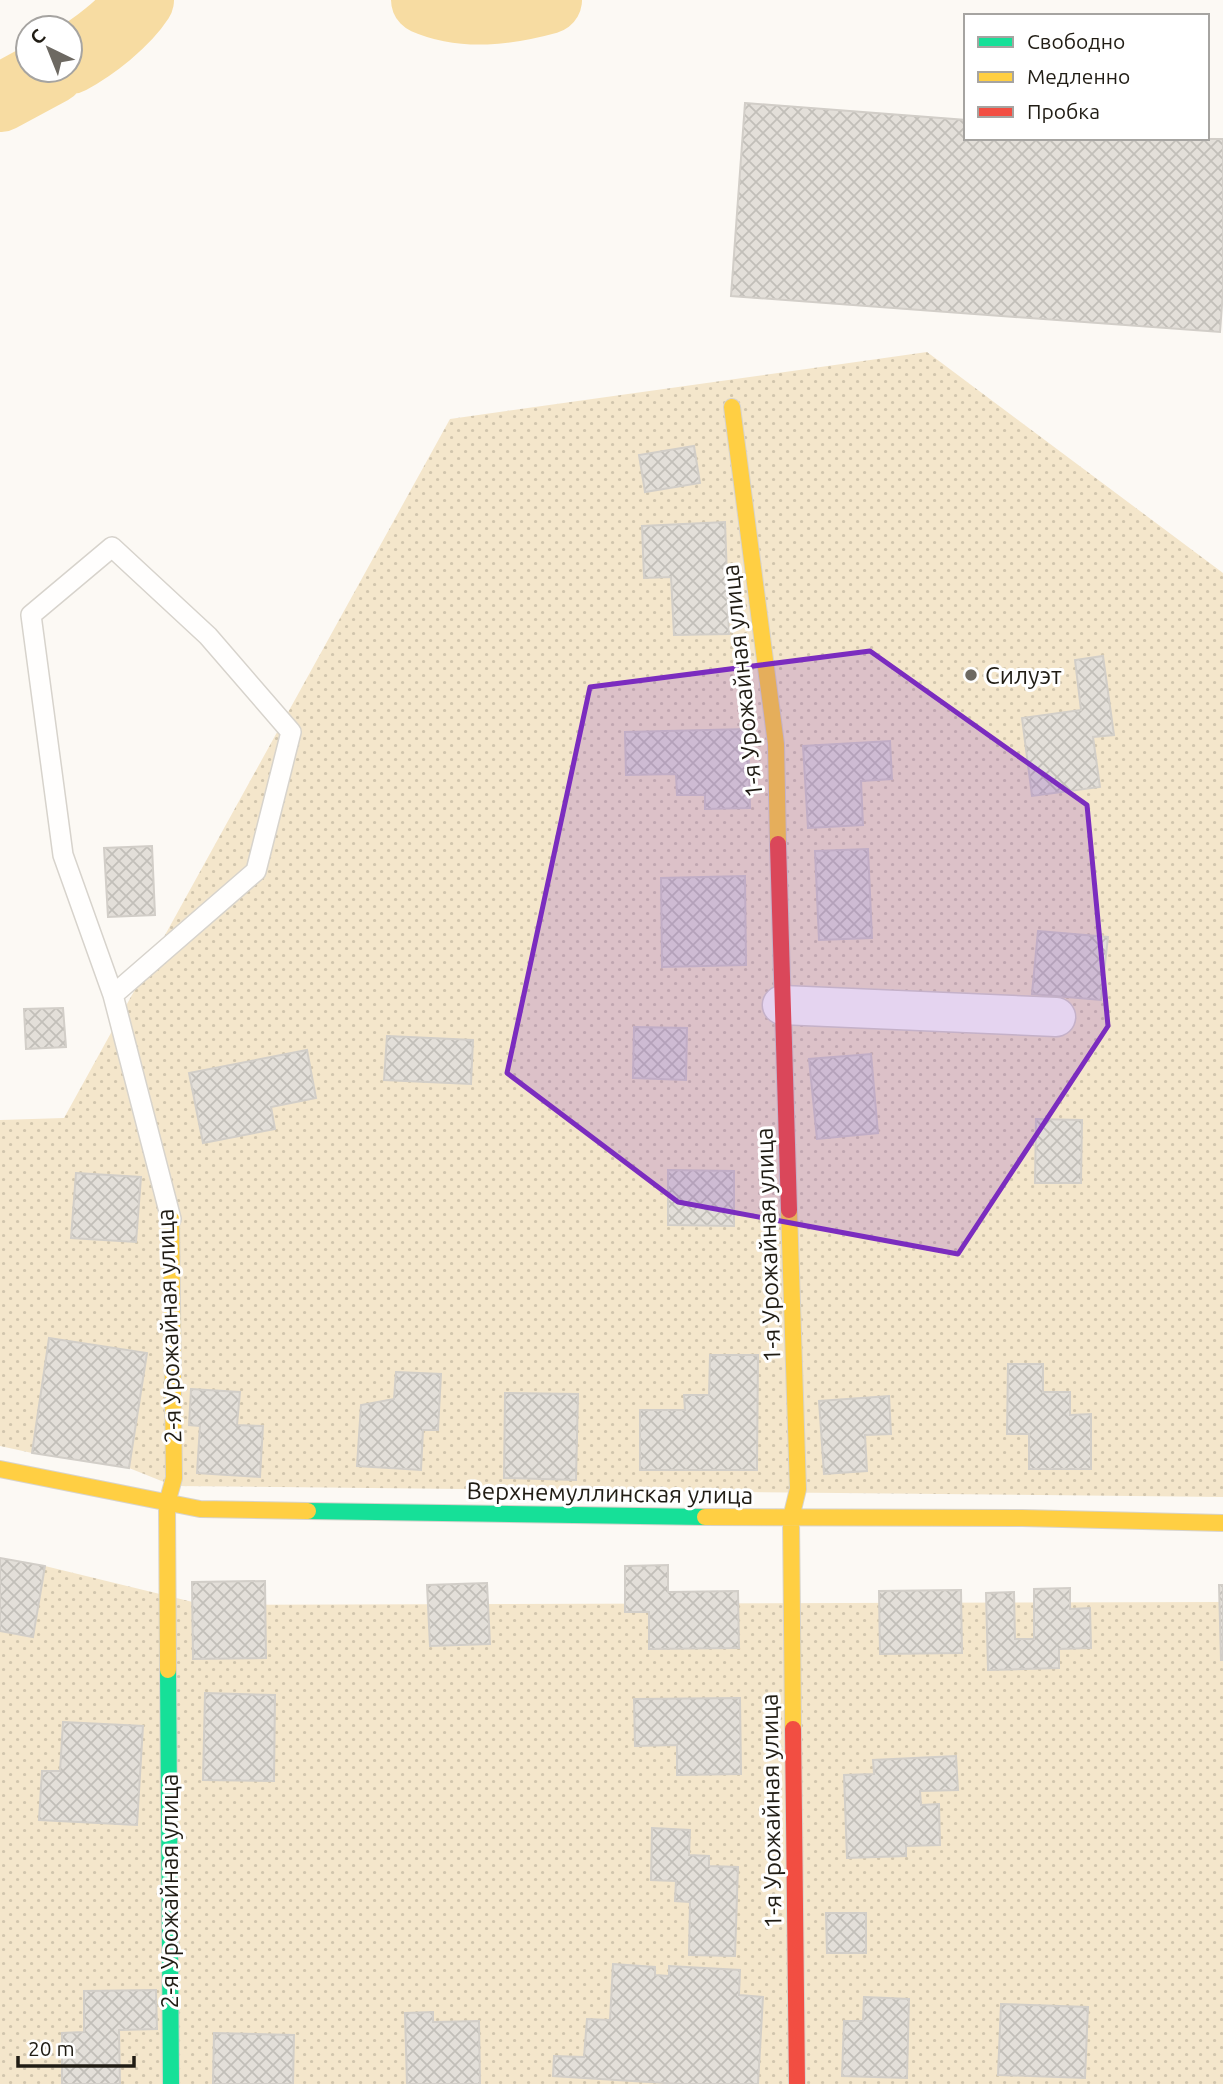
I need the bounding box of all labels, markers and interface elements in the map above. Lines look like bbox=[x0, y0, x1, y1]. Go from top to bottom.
north arrow bbox=[14, 14, 84, 84]
legend bbox=[964, 14, 1209, 140]
text: С bbox=[25, 24, 49, 49]
text: Свободно bbox=[1027, 29, 1125, 53]
text: Медленно bbox=[1027, 64, 1130, 88]
text: Пробка bbox=[1027, 99, 1100, 123]
street label: 1-я Урожайная улица bbox=[716, 563, 768, 799]
place label: Силуэт bbox=[985, 662, 1062, 689]
marker: Силуэт bbox=[963, 667, 979, 683]
street label: 1-я Урожайная улица bbox=[750, 1127, 786, 1363]
street label: 2-я Урожайная улица bbox=[151, 1208, 187, 1444]
street label: Верхнемуллинская улица bbox=[467, 1477, 753, 1509]
street label: 1-я Урожайная улица bbox=[755, 1693, 787, 1929]
street label: 2-я Урожайная улица bbox=[156, 1774, 183, 2008]
scale bar bbox=[18, 2024, 133, 2068]
text: 20 m bbox=[28, 2036, 75, 2060]

